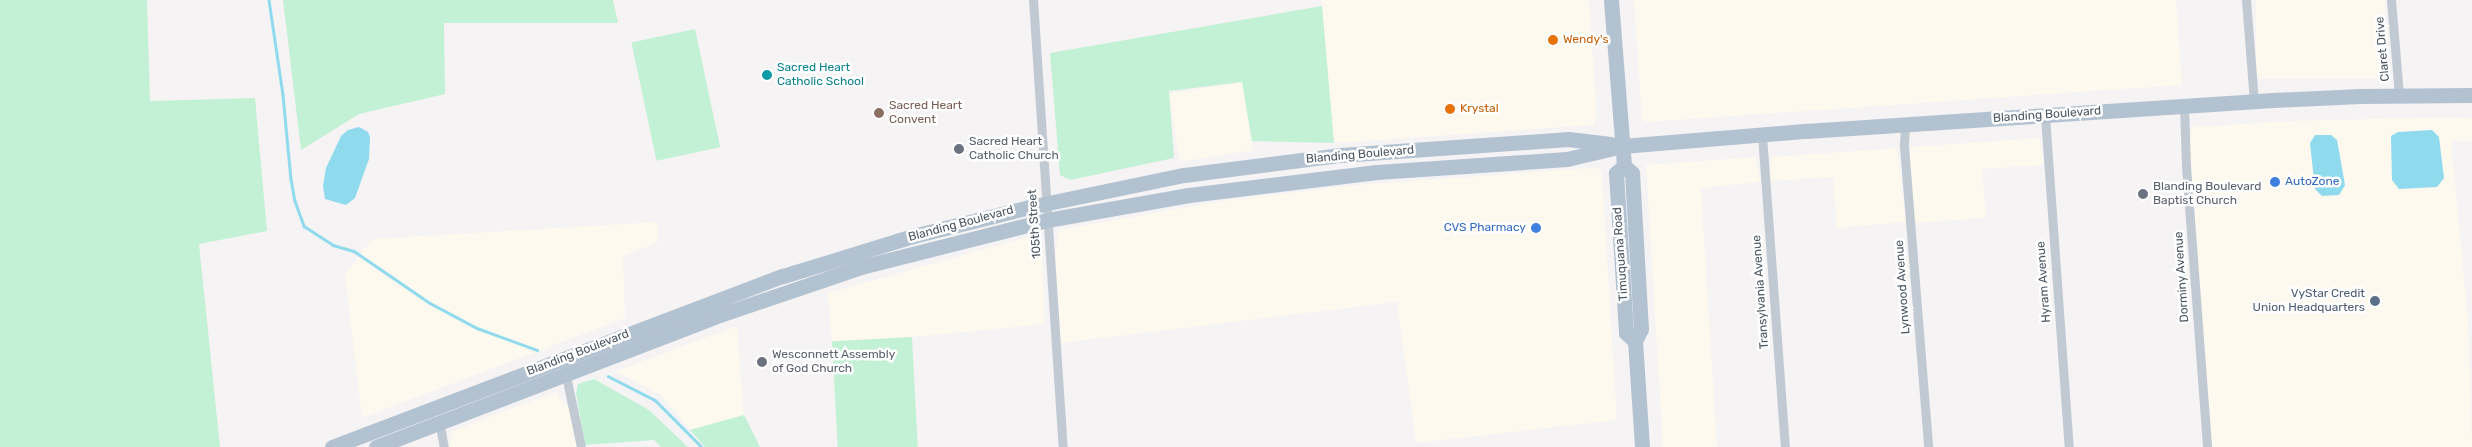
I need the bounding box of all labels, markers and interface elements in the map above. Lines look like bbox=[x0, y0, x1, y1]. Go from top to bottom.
street label: Claret Drive bbox=[2373, 16, 2393, 82]
place label: Wendy's bbox=[1563, 33, 1609, 47]
marker: Wendy's bbox=[1547, 34, 1559, 46]
place label: Sacred Heart Catholic School bbox=[777, 61, 864, 89]
marker: Sacred Heart Catholic School bbox=[761, 69, 773, 81]
place label: Sacred Heart Convent bbox=[889, 99, 962, 127]
place label: Krystal bbox=[1460, 102, 1499, 116]
marker: Krystal bbox=[1444, 103, 1456, 115]
street label: Blanding Boulevard bbox=[1992, 104, 2102, 126]
marker: Sacred Heart Convent bbox=[873, 107, 885, 119]
place label: Sacred Heart Catholic Church bbox=[969, 135, 1059, 163]
marker: Sacred Heart Catholic Church bbox=[953, 143, 965, 155]
street label: Blanding Boulevard bbox=[1305, 143, 1415, 167]
place label: AutoZone bbox=[2285, 175, 2339, 189]
marker: AutoZone bbox=[2269, 176, 2281, 188]
place label: Blanding Boulevard Baptist Church bbox=[2153, 180, 2261, 208]
marker: Blanding Boulevard Baptist Church bbox=[2137, 188, 2149, 200]
street label: 105th Street bbox=[1025, 189, 1045, 259]
street label: Blanding Boulevard bbox=[907, 203, 1015, 245]
street label: Timuquana Road bbox=[1611, 207, 1631, 301]
place label: CVS Pharmacy bbox=[1444, 221, 1526, 235]
marker: CVS Pharmacy bbox=[1530, 222, 1542, 234]
street label: Dorminy Avenue bbox=[2172, 231, 2192, 323]
street label: Transylvania Avenue bbox=[1750, 234, 1772, 350]
street label: Lynwood Avenue bbox=[1893, 239, 1913, 335]
street label: Hyram Avenue bbox=[2034, 241, 2054, 323]
place label: VyStar Credit Union Headquarters bbox=[2253, 287, 2365, 315]
marker: VyStar Credit Union Headquarters bbox=[2369, 295, 2381, 307]
street label: Blanding Boulevard bbox=[525, 327, 631, 379]
place label: Wesconnett Assembly of God Church bbox=[772, 348, 896, 376]
marker: Wesconnett Assembly of God Church bbox=[756, 356, 768, 368]

